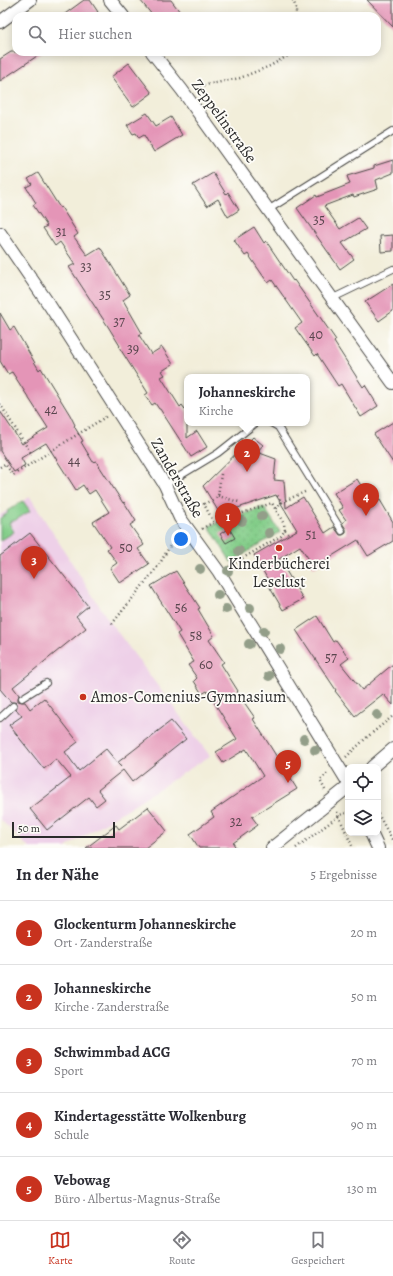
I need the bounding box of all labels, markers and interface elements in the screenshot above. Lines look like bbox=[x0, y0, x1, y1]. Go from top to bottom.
search box bbox=[12, 12, 381, 56]
icon: search bbox=[26, 23, 48, 45]
text: Hier suchen bbox=[58, 24, 132, 44]
street label: Zeppelinstraße bbox=[186, 75, 262, 167]
house number: 35 bbox=[313, 210, 325, 229]
house number: 31 bbox=[56, 222, 67, 241]
house number: 33 bbox=[80, 257, 92, 276]
house number: 35 bbox=[99, 285, 111, 304]
house number: 37 bbox=[113, 312, 125, 331]
house number: 40 bbox=[309, 325, 323, 344]
house number: 39 bbox=[127, 339, 139, 358]
popup bbox=[184, 374, 310, 426]
text: Johanneskirche bbox=[198, 382, 296, 402]
house number: 42 bbox=[45, 400, 58, 419]
text: Kirche bbox=[198, 402, 233, 419]
street label: Zanderstraße bbox=[145, 434, 209, 522]
pin: 2 bbox=[234, 439, 260, 472]
house number: 44 bbox=[68, 451, 80, 470]
pin: 4 bbox=[353, 483, 379, 516]
pin: 1 bbox=[215, 503, 241, 536]
house number: 51 bbox=[306, 525, 317, 544]
your location bbox=[171, 529, 191, 549]
house number: 50 bbox=[119, 538, 133, 557]
marker: Kinderbücherei Leselust bbox=[274, 543, 284, 553]
pin: 3 bbox=[21, 546, 47, 579]
place label: Kinderbücherei Leselust bbox=[228, 553, 330, 593]
house number: 56 bbox=[175, 598, 187, 617]
house number: 58 bbox=[190, 626, 203, 645]
house number: 57 bbox=[325, 648, 337, 667]
house number: 60 bbox=[199, 655, 213, 674]
place label: Amos-Comenius-Gymnasium bbox=[90, 686, 286, 708]
marker: Amos-Comenius-Gymnasium bbox=[78, 692, 88, 702]
pin: 5 bbox=[275, 750, 301, 783]
map controls bbox=[345, 764, 381, 836]
button: locate bbox=[345, 764, 381, 800]
button: layers bbox=[345, 800, 381, 836]
house number: 32 bbox=[230, 812, 243, 831]
scale bar bbox=[12, 820, 115, 839]
text: 50 m bbox=[18, 821, 40, 836]
text: In der Nähe bbox=[16, 863, 99, 886]
text: 5 Ergebnisse bbox=[311, 866, 377, 883]
text: Glockenturm Johanneskirche bbox=[54, 914, 236, 934]
text: 1 bbox=[27, 924, 31, 941]
text: 20 m bbox=[351, 924, 377, 941]
text: Ort · Zanderstraße bbox=[54, 934, 152, 951]
text: Johanneskirche bbox=[54, 978, 151, 998]
text: 2 bbox=[26, 988, 32, 1005]
text: 50 m bbox=[351, 988, 377, 1005]
text: Kirche · Zanderstraße bbox=[54, 998, 169, 1015]
text: Schwimmbad ACG bbox=[54, 1042, 170, 1062]
text: 3 bbox=[26, 1052, 32, 1069]
text: 70 m bbox=[351, 1052, 377, 1069]
text: Sport bbox=[54, 1062, 84, 1079]
text: Kindertagesstätte Wolkenburg bbox=[54, 1106, 246, 1126]
text: 4 bbox=[26, 1116, 32, 1133]
text: 90 m bbox=[351, 1116, 377, 1133]
text: Schule bbox=[54, 1126, 89, 1143]
text: Vebowag bbox=[54, 1170, 110, 1190]
text: 5 bbox=[26, 1180, 32, 1197]
text: 130 m bbox=[347, 1180, 377, 1197]
text: Büro · Albertus-Magnus-Straße bbox=[54, 1190, 220, 1207]
tab: Karte bbox=[48, 1229, 73, 1268]
tab: Route bbox=[169, 1229, 195, 1268]
tab: Gespeichert bbox=[291, 1229, 345, 1268]

